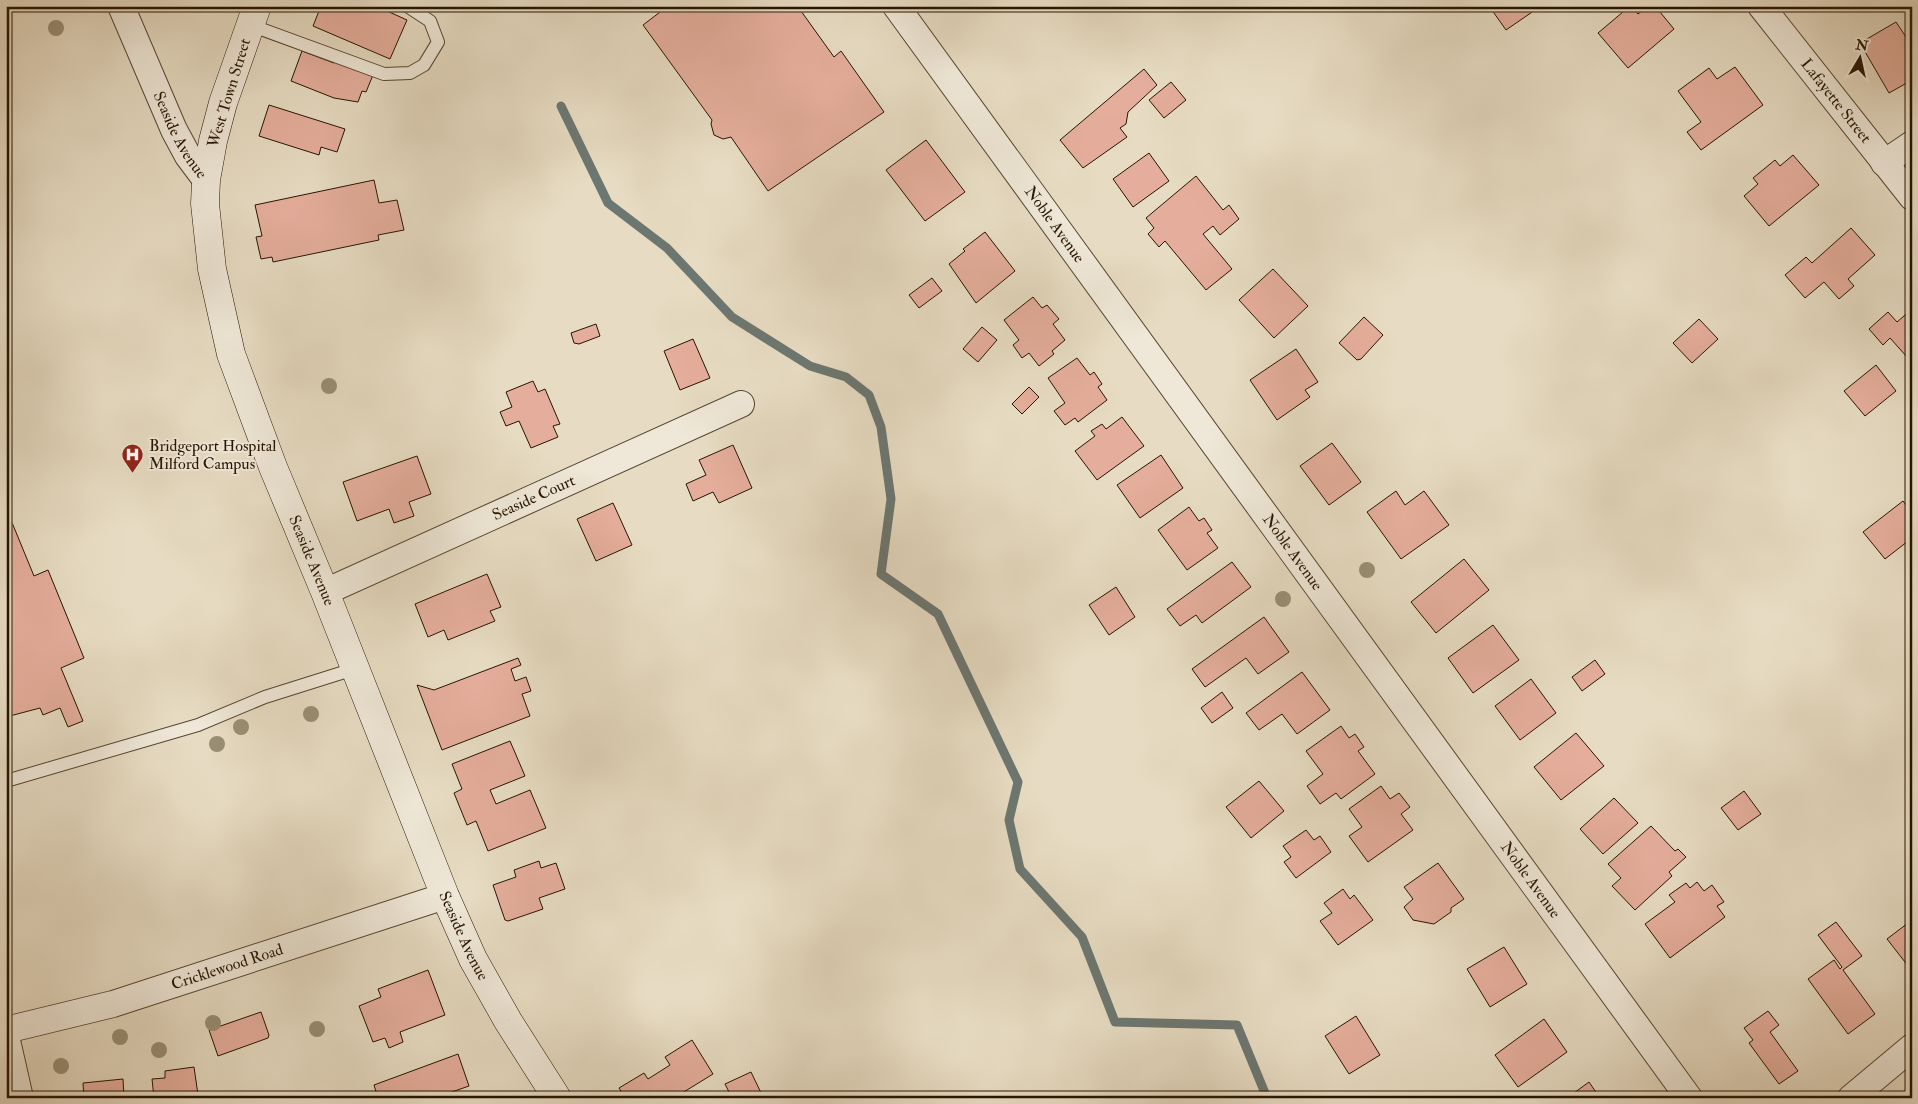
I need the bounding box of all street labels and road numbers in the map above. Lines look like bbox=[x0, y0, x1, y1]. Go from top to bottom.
street label: West Town Street bbox=[203, 36, 255, 151]
street label: Lafayette Street bbox=[1796, 55, 1876, 147]
street label: Seaside Avenue bbox=[149, 88, 212, 183]
street label: Noble Avenue bbox=[1020, 182, 1089, 267]
street label: Seaside Court bbox=[489, 470, 578, 525]
street label: Noble Avenue bbox=[1258, 510, 1327, 595]
street label: Seaside Avenue bbox=[284, 512, 340, 609]
street label: Noble Avenue bbox=[1496, 838, 1565, 922]
street label: Seaside Avenue bbox=[434, 888, 493, 984]
street label: Cricklewood Road bbox=[169, 939, 286, 994]

